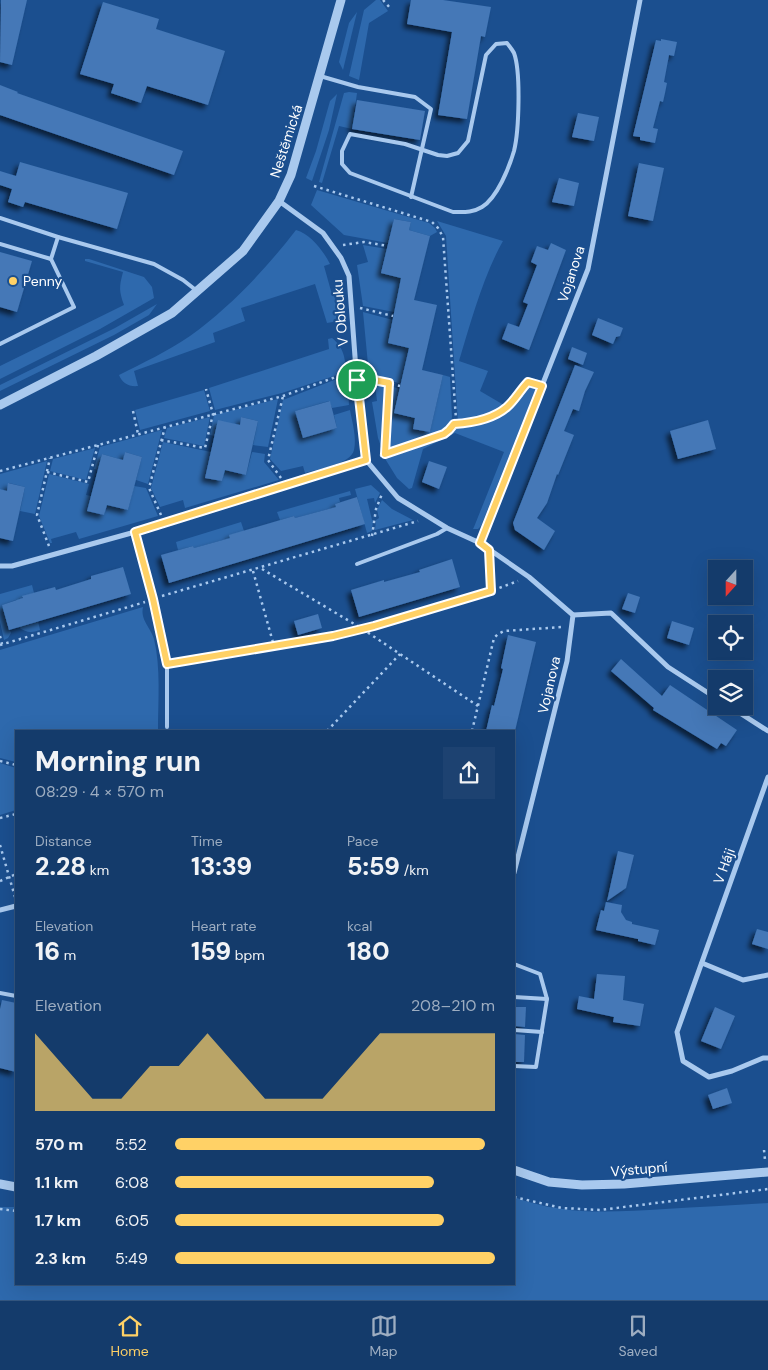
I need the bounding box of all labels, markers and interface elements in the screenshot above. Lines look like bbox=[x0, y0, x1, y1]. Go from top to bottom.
street label: Neštěmická bbox=[266, 102, 306, 180]
street label: Vojanova bbox=[553, 243, 589, 305]
place label: Penny bbox=[23, 272, 63, 290]
marker: Penny bbox=[7, 275, 19, 287]
street label: V Oblouku bbox=[328, 279, 352, 347]
pin bbox=[336, 359, 378, 401]
icon: arrive bbox=[343, 366, 371, 394]
north arrow bbox=[708, 560, 752, 605]
map controls bbox=[708, 560, 753, 715]
button: locate bbox=[708, 615, 753, 660]
street label: Vojanova bbox=[534, 655, 564, 715]
button: layers bbox=[708, 670, 753, 715]
text: Morning run bbox=[35, 743, 201, 780]
button: share bbox=[443, 747, 495, 799]
text: 08:29 · 4 × 570 m bbox=[35, 781, 164, 802]
text: Distance bbox=[35, 832, 92, 850]
text: Time bbox=[191, 832, 223, 850]
text: Pace bbox=[347, 832, 378, 850]
street label: V Háji bbox=[709, 846, 739, 886]
text: 2.28 bbox=[35, 850, 86, 883]
text: 13:39 bbox=[191, 850, 252, 883]
text: 5:59 bbox=[347, 850, 400, 883]
text: km bbox=[86, 861, 109, 879]
text: /km bbox=[400, 861, 429, 879]
text: Elevation bbox=[35, 917, 93, 935]
text: Heart rate bbox=[191, 917, 256, 935]
text: kcal bbox=[347, 917, 372, 935]
text: 16 bbox=[35, 935, 60, 968]
text: 159 bbox=[191, 935, 231, 968]
text: 180 bbox=[347, 935, 390, 968]
text: m bbox=[60, 946, 76, 964]
text: bpm bbox=[231, 946, 265, 964]
text: Elevation bbox=[35, 995, 102, 1016]
text: 208–210 m bbox=[411, 995, 495, 1016]
text: 570 m bbox=[35, 1134, 83, 1155]
text: 5:52 bbox=[115, 1134, 147, 1155]
street label: Výstupní bbox=[610, 1157, 669, 1180]
text: 1.1 km bbox=[35, 1172, 78, 1193]
text: 6:08 bbox=[115, 1172, 149, 1193]
text: 1.7 km bbox=[35, 1210, 81, 1231]
text: 6:05 bbox=[115, 1210, 149, 1231]
text: 2.3 km bbox=[35, 1248, 86, 1269]
text: 5:49 bbox=[115, 1248, 148, 1269]
tab: Home bbox=[110, 1312, 149, 1360]
tab: Map bbox=[369, 1312, 398, 1360]
tab: Saved bbox=[618, 1312, 658, 1360]

